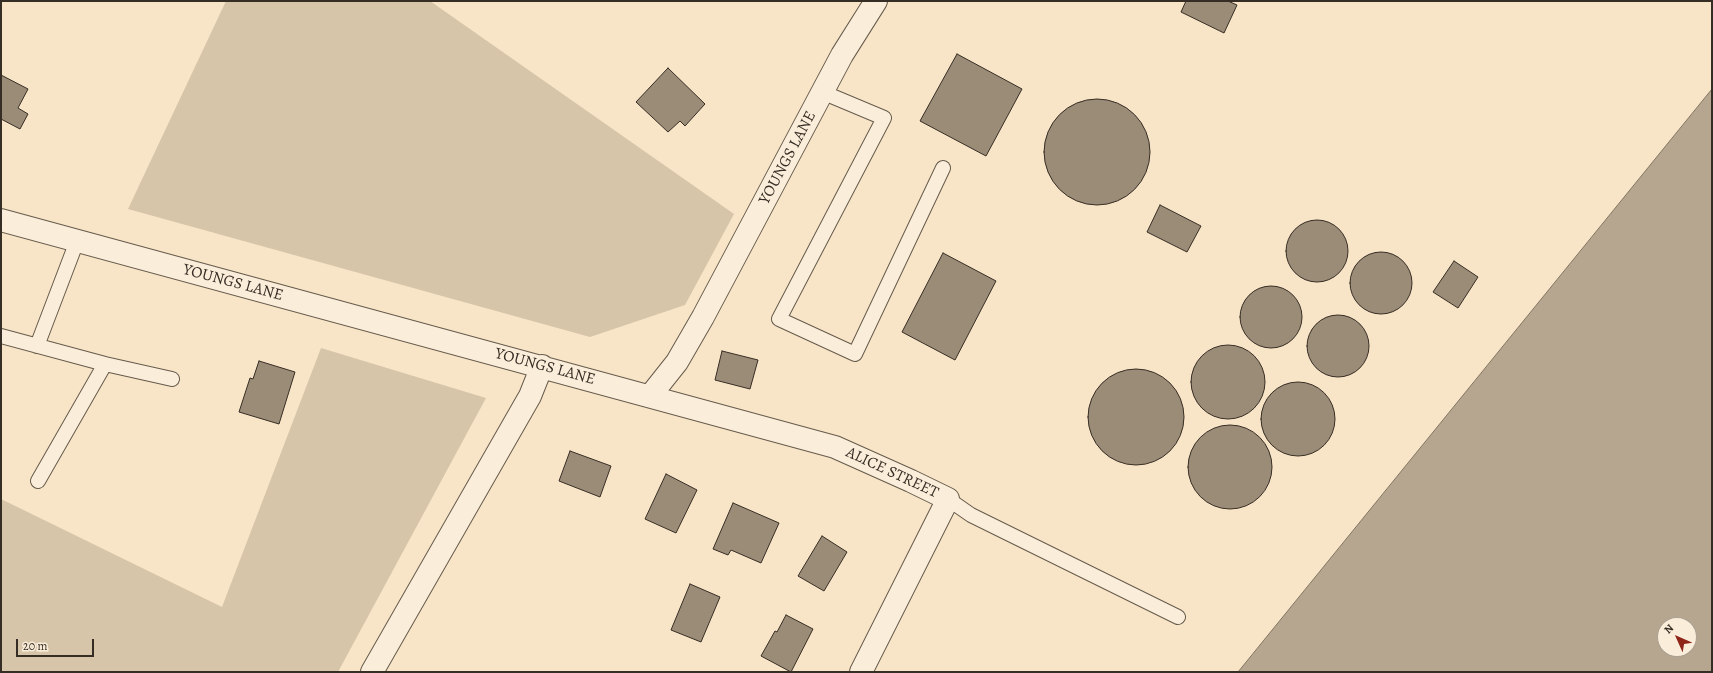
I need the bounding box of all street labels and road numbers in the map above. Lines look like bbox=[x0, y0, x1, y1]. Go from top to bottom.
street label: YOUNGS LANE bbox=[755, 108, 821, 208]
street label: YOUNGS LANE bbox=[181, 260, 285, 306]
street label: YOUNGS LANE bbox=[493, 344, 597, 390]
street label: ALICE STREET bbox=[843, 443, 941, 503]

